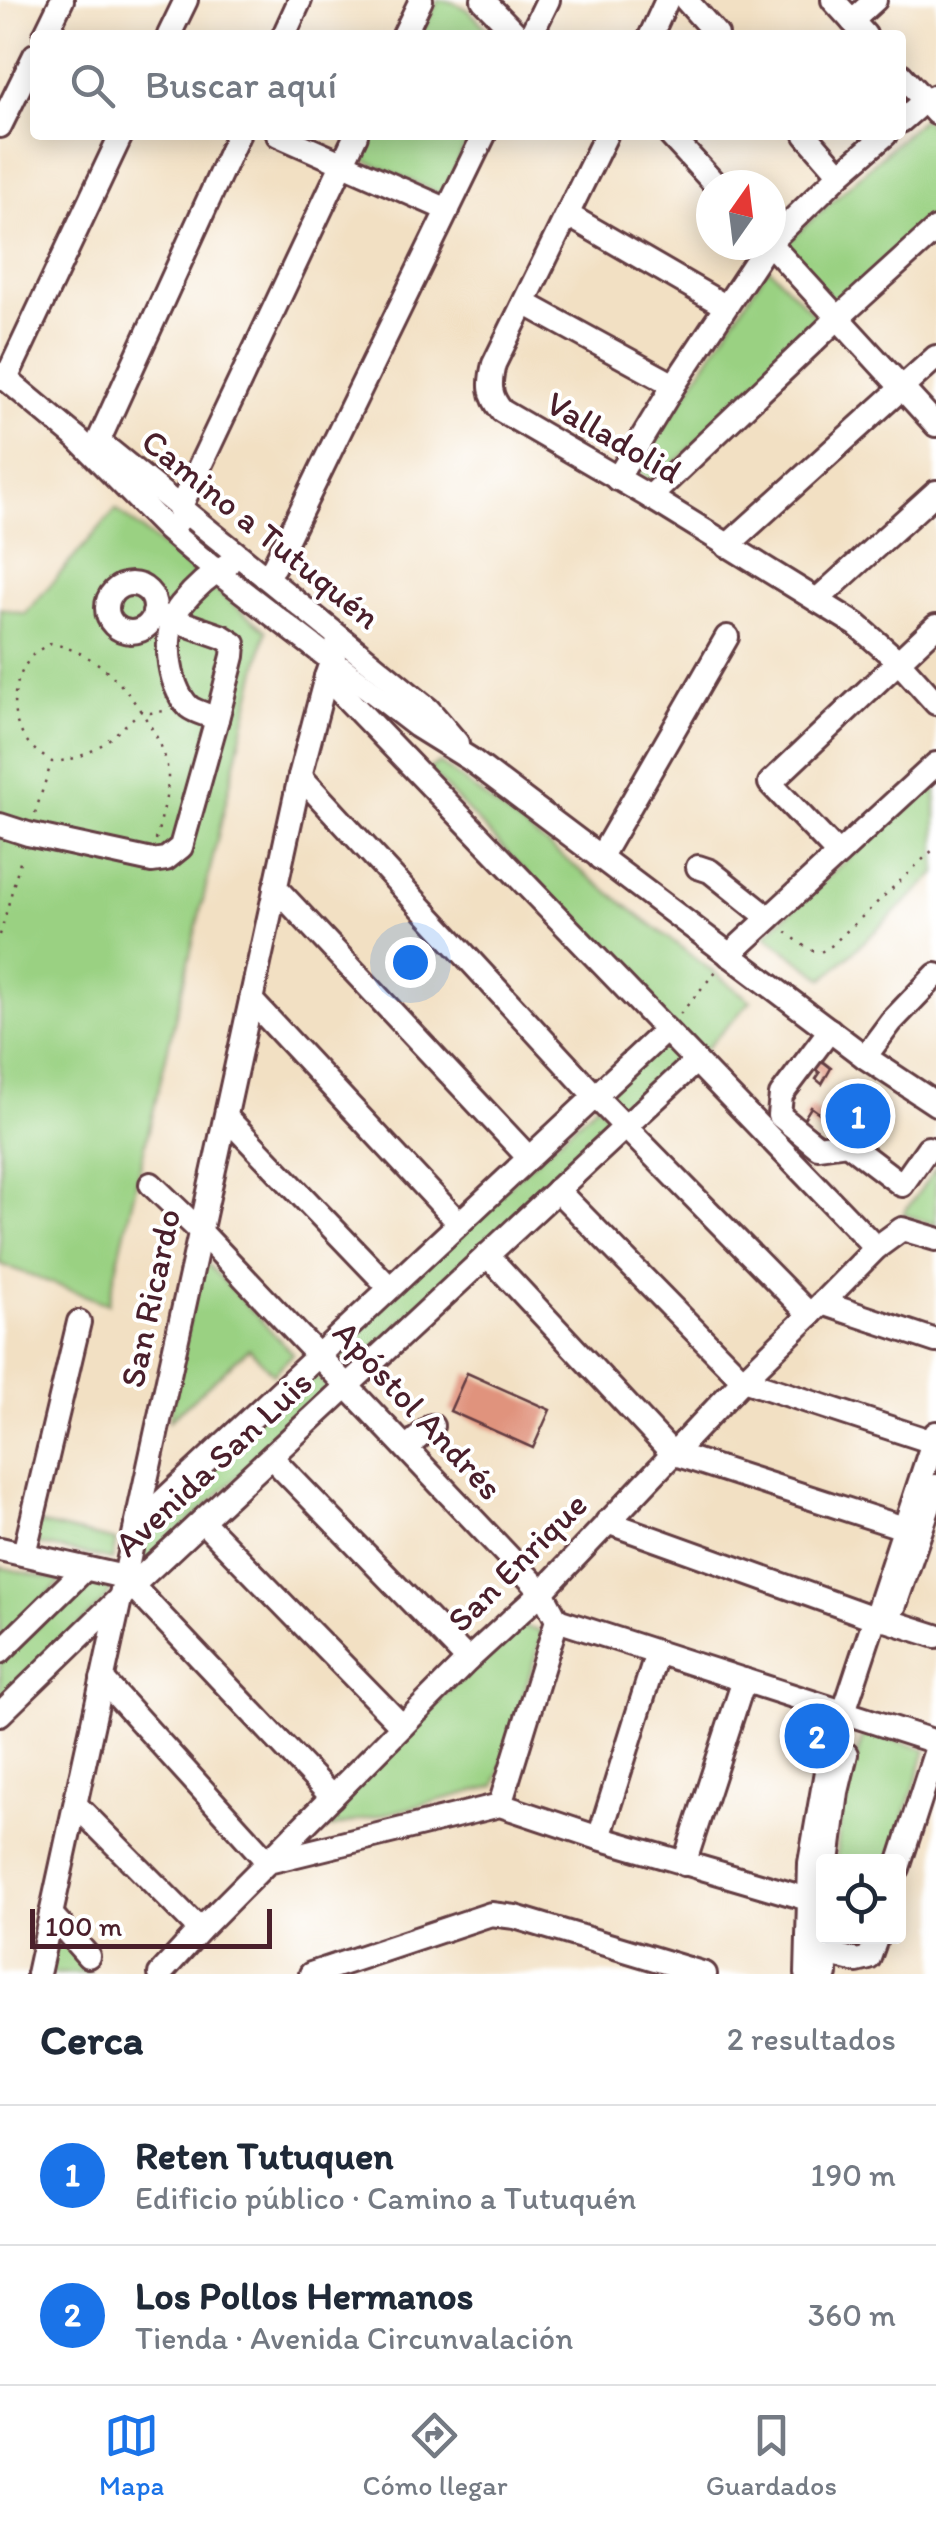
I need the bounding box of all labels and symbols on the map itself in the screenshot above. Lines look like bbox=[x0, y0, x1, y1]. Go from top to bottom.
north arrow bbox=[696, 170, 786, 260]
street label: Valladolid bbox=[539, 382, 689, 493]
street label: Camino a Tutuquén bbox=[133, 420, 389, 638]
your location bbox=[385, 937, 436, 988]
pin: 1 bbox=[826, 1078, 890, 1154]
street label: San Ricardo bbox=[111, 1205, 189, 1391]
street label: Apóstol Andrés bbox=[324, 1312, 512, 1508]
street label: Avenida San Luis bbox=[106, 1361, 320, 1565]
street label: San Enrique bbox=[438, 1483, 596, 1641]
pin: 2 bbox=[784, 1698, 850, 1774]
scale bar bbox=[30, 1904, 272, 1948]

